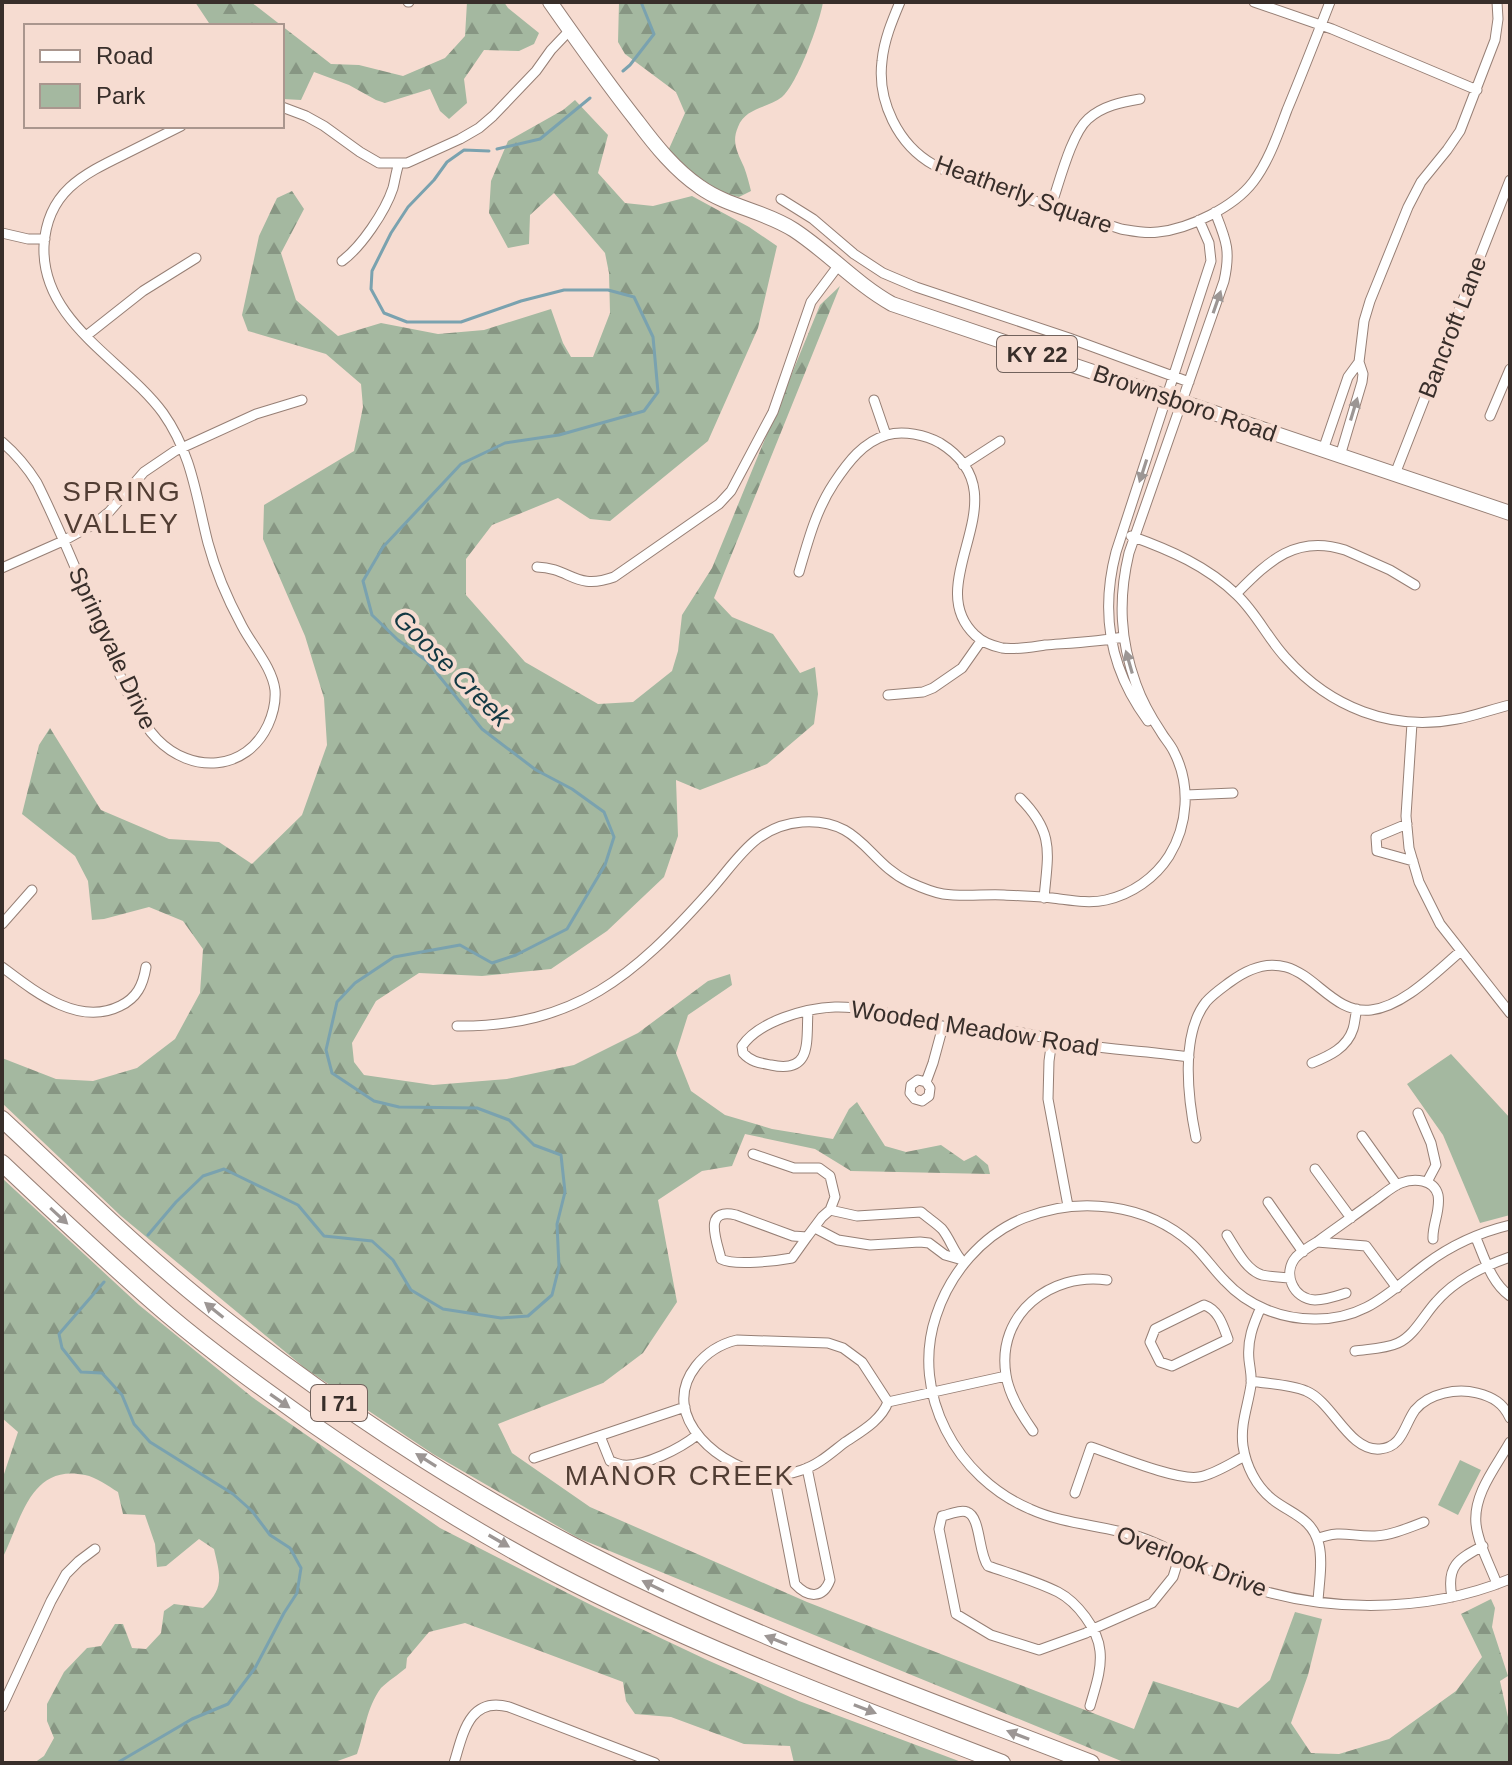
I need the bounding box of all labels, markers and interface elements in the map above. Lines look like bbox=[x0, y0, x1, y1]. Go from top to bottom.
legend bbox=[24, 24, 284, 128]
text: Road bbox=[96, 42, 153, 69]
text: Park bbox=[96, 82, 146, 109]
street label: Heatherly Square bbox=[932, 149, 1116, 239]
street label: Bancroft Lane bbox=[1413, 252, 1491, 402]
one-way arrow bbox=[1211, 289, 1223, 313]
road number: KY 22 bbox=[997, 336, 1077, 372]
street label: Brownsboro Road bbox=[1090, 359, 1280, 447]
one-way arrow bbox=[1348, 397, 1361, 421]
one-way arrow bbox=[1136, 459, 1148, 483]
district label: SPRING VALLEY bbox=[62, 476, 182, 539]
street label: Springvale Drive bbox=[64, 563, 162, 733]
water label: Goose Creek bbox=[387, 603, 518, 734]
one-way arrow bbox=[1122, 649, 1135, 673]
street label: Wooded Meadow Road bbox=[849, 995, 1101, 1061]
one-way arrow bbox=[50, 1207, 69, 1225]
one-way arrow bbox=[204, 1302, 224, 1318]
road number: I 71 bbox=[311, 1385, 367, 1421]
one-way arrow bbox=[269, 1393, 291, 1409]
one-way arrow bbox=[415, 1453, 436, 1468]
district label: MANOR CREEK bbox=[565, 1460, 795, 1491]
street label: Overlook Drive bbox=[1113, 1520, 1271, 1602]
one-way arrow bbox=[487, 1534, 510, 1548]
one-way arrow bbox=[641, 1579, 665, 1593]
one-way arrow bbox=[764, 1633, 788, 1646]
one-way arrow bbox=[853, 1703, 877, 1716]
one-way arrow bbox=[1006, 1728, 1030, 1741]

